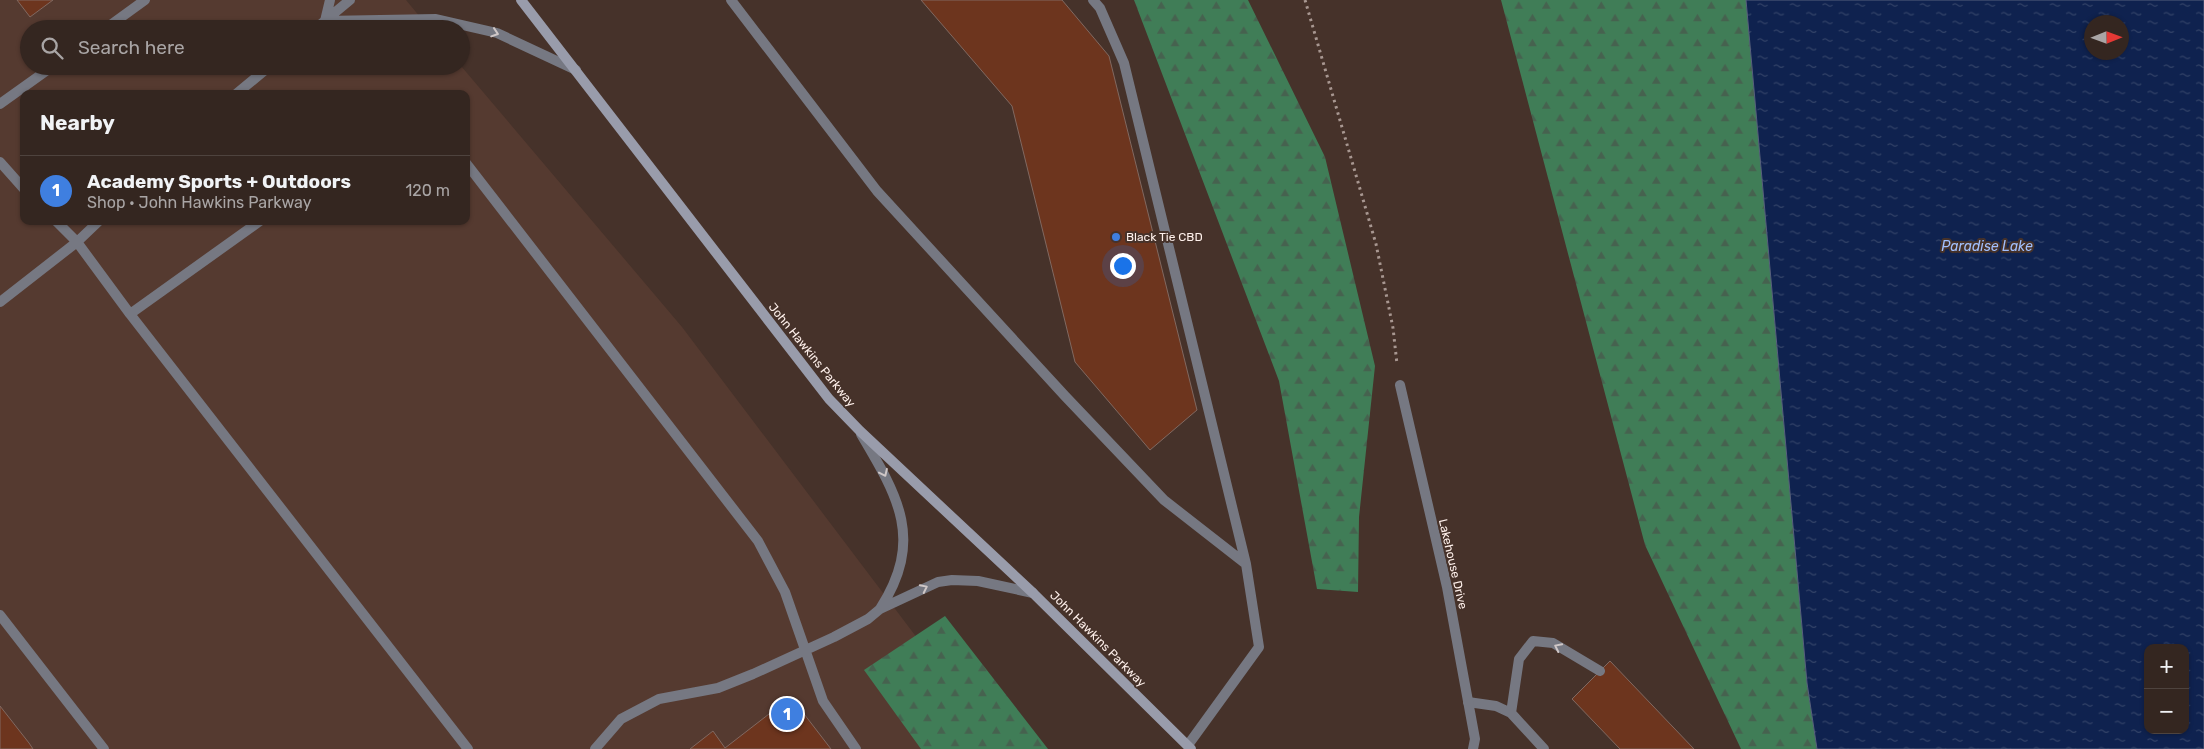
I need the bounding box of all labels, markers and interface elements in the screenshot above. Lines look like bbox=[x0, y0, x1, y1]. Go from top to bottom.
north arrow bbox=[2084, 15, 2129, 60]
search box bbox=[20, 20, 470, 75]
one-way arrow bbox=[490, 28, 499, 38]
icon: search bbox=[38, 34, 66, 62]
text: Search here bbox=[78, 36, 185, 59]
text: Nearby bbox=[40, 110, 115, 135]
text: Academy Sports + Outdoors bbox=[87, 170, 351, 193]
text: 1 bbox=[52, 181, 60, 200]
text: 120 m bbox=[405, 181, 450, 200]
text: Shop · John Hawkins Parkway bbox=[87, 193, 312, 212]
place label: Black Tie CBD bbox=[1126, 230, 1203, 244]
marker: Black Tie CBD bbox=[1110, 231, 1122, 243]
water label: Paradise Lake bbox=[1941, 238, 2033, 255]
your location bbox=[1110, 253, 1136, 279]
street label: John Hawkins Parkway bbox=[766, 300, 858, 410]
one-way arrow bbox=[877, 468, 888, 477]
street label: Lakehouse Drive bbox=[1436, 518, 1470, 611]
one-way arrow bbox=[919, 584, 928, 594]
street label: John Hawkins Parkway bbox=[1047, 588, 1149, 690]
one-way arrow bbox=[1554, 643, 1563, 653]
map controls bbox=[2144, 644, 2189, 734]
button: + bbox=[2144, 644, 2189, 689]
button: − bbox=[2144, 689, 2189, 734]
pin: 1 bbox=[771, 695, 803, 733]

